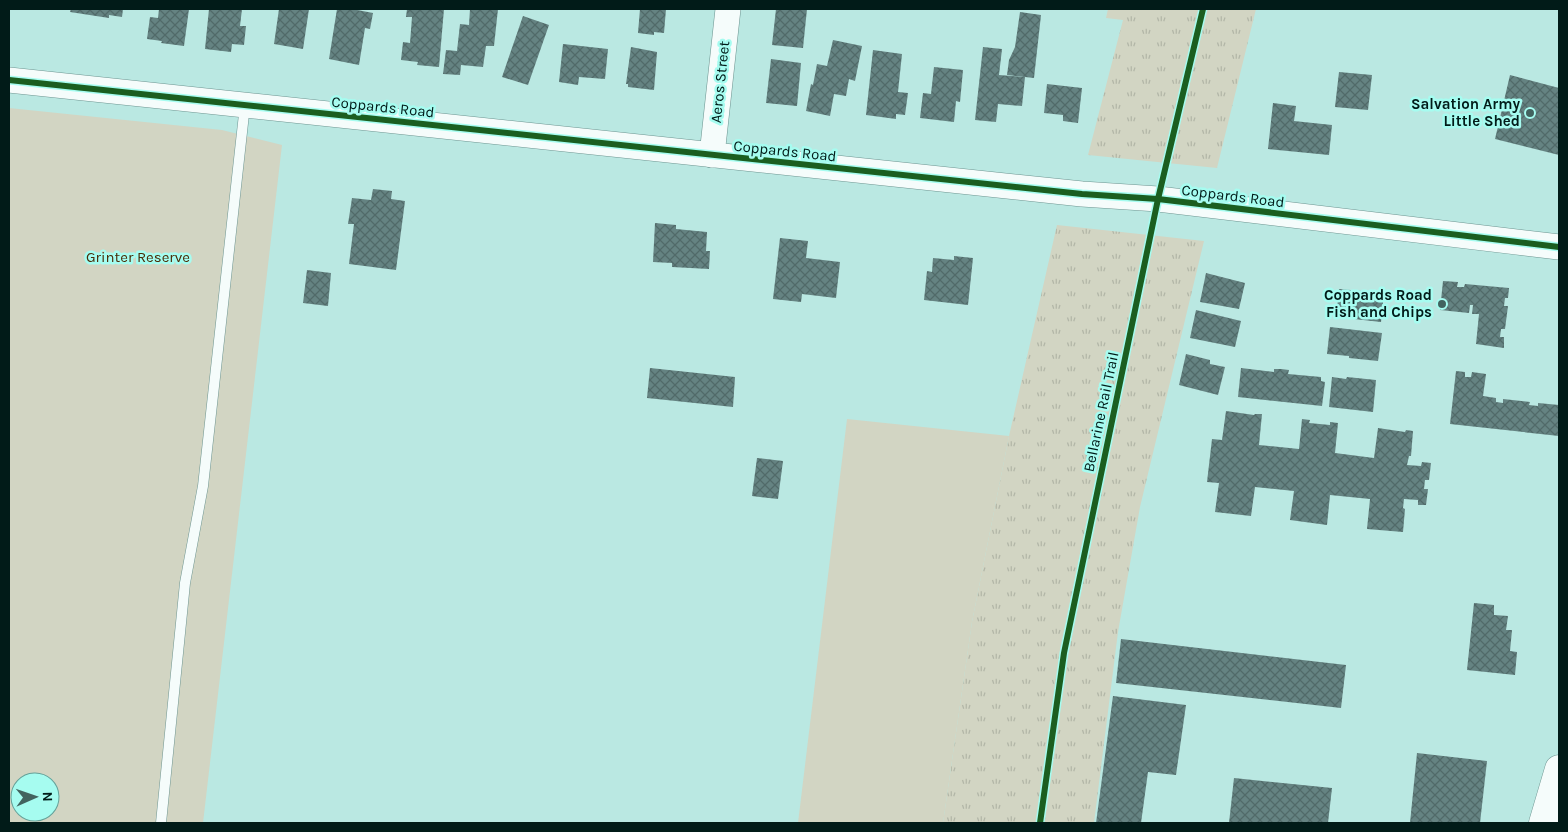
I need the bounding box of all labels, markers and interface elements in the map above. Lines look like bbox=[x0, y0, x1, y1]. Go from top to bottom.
street label: Aeros Street bbox=[707, 40, 733, 124]
street label: Coppards Road bbox=[331, 93, 435, 121]
place label: Salvation Army Little Shed bbox=[1411, 95, 1520, 130]
marker: Salvation Army Little Shed bbox=[1524, 107, 1536, 119]
street label: Coppards Road bbox=[733, 137, 837, 165]
street label: Coppards Road bbox=[1181, 181, 1285, 211]
park label: Grinter Reserve bbox=[86, 248, 190, 266]
place label: Coppards Road Fish and Chips bbox=[1324, 286, 1432, 321]
marker: Coppards Road Fish and Chips bbox=[1436, 298, 1448, 310]
street label: Bellarine Rail Trail bbox=[1079, 350, 1123, 474]
north arrow bbox=[10, 772, 60, 822]
text: N bbox=[39, 791, 56, 802]

